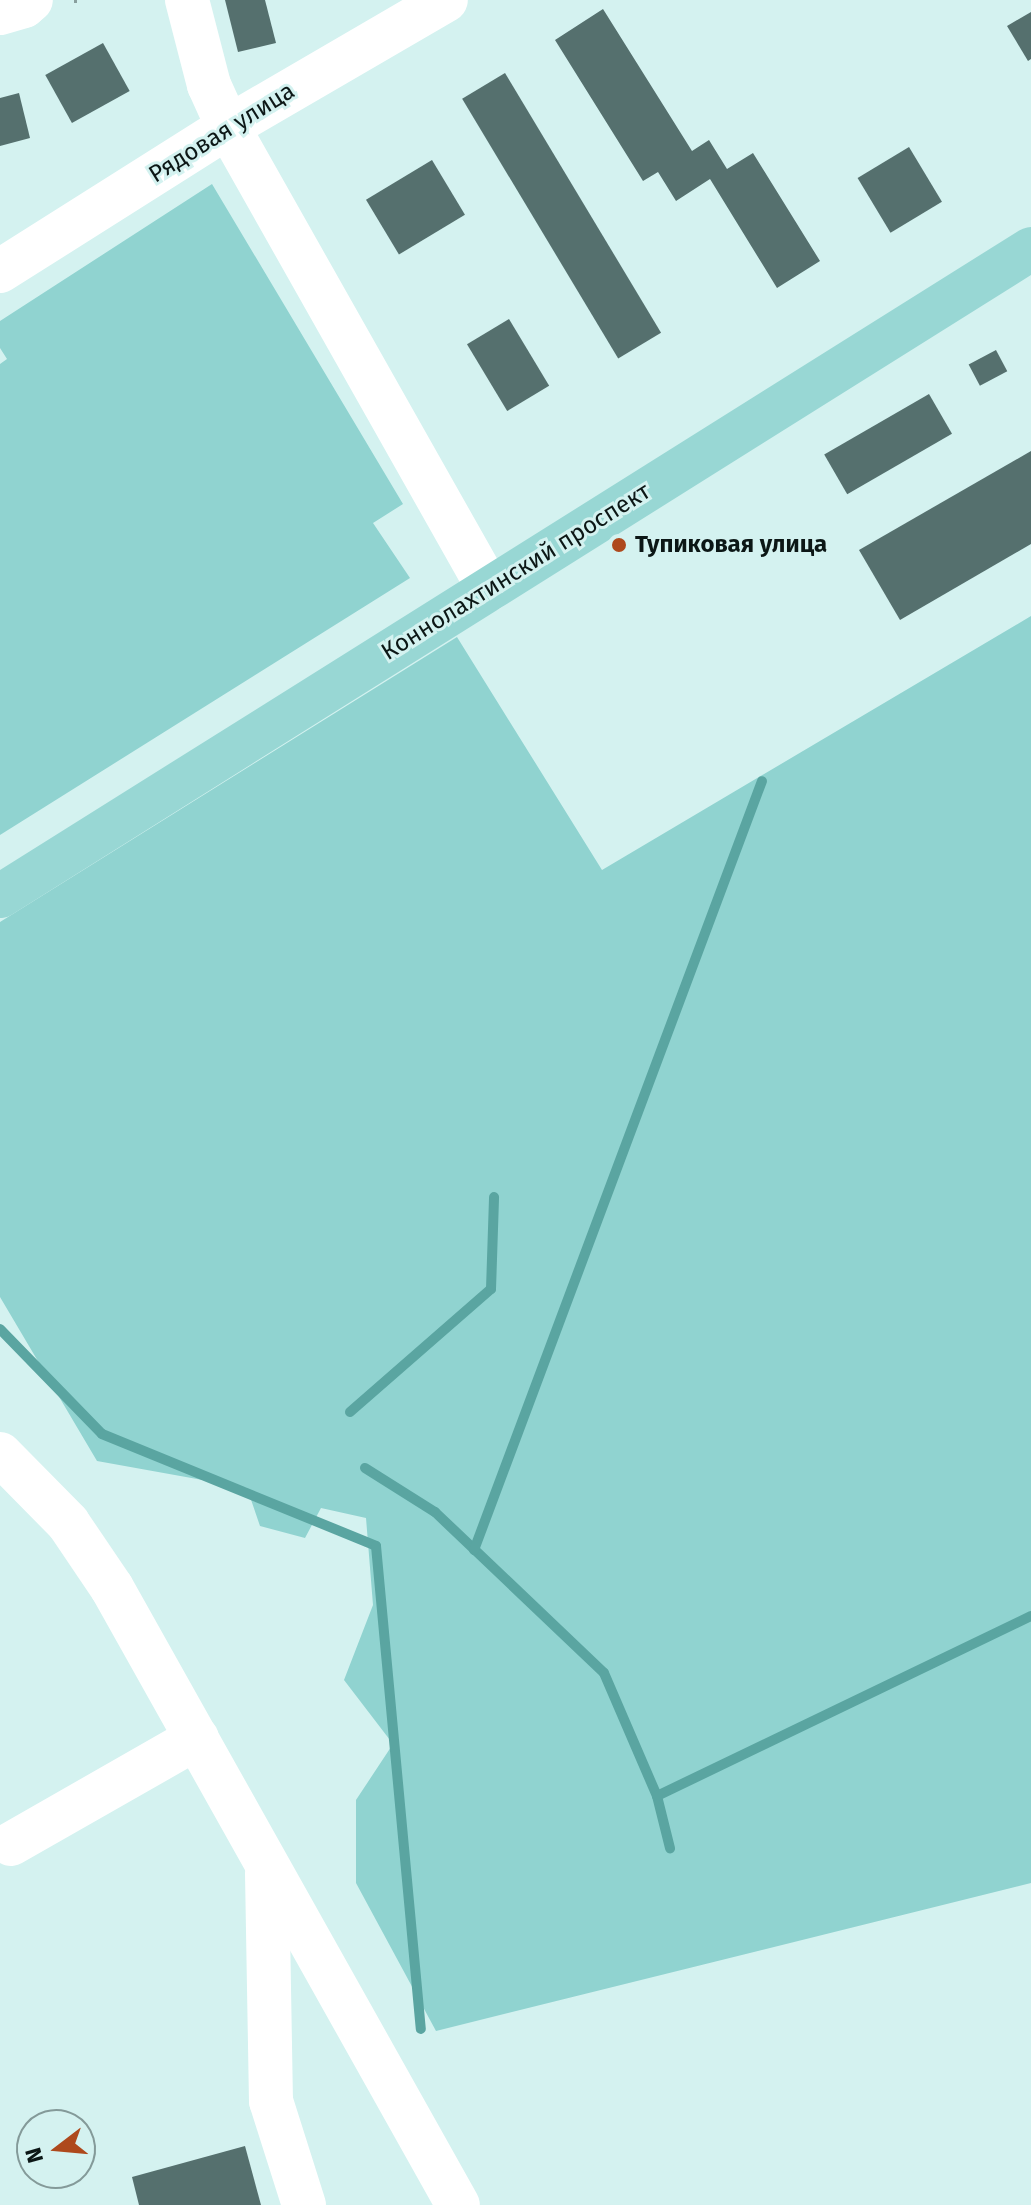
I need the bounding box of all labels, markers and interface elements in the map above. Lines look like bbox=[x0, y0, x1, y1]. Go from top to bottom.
street label: Рядовая улица bbox=[144, 77, 300, 189]
street label: Коннолахтинский проспект bbox=[376, 477, 656, 667]
place label: Тупиковая улица bbox=[635, 531, 827, 559]
marker: Тупиковая улица bbox=[610, 536, 628, 554]
north arrow bbox=[16, 2109, 96, 2189]
text: N bbox=[19, 2144, 49, 2166]

